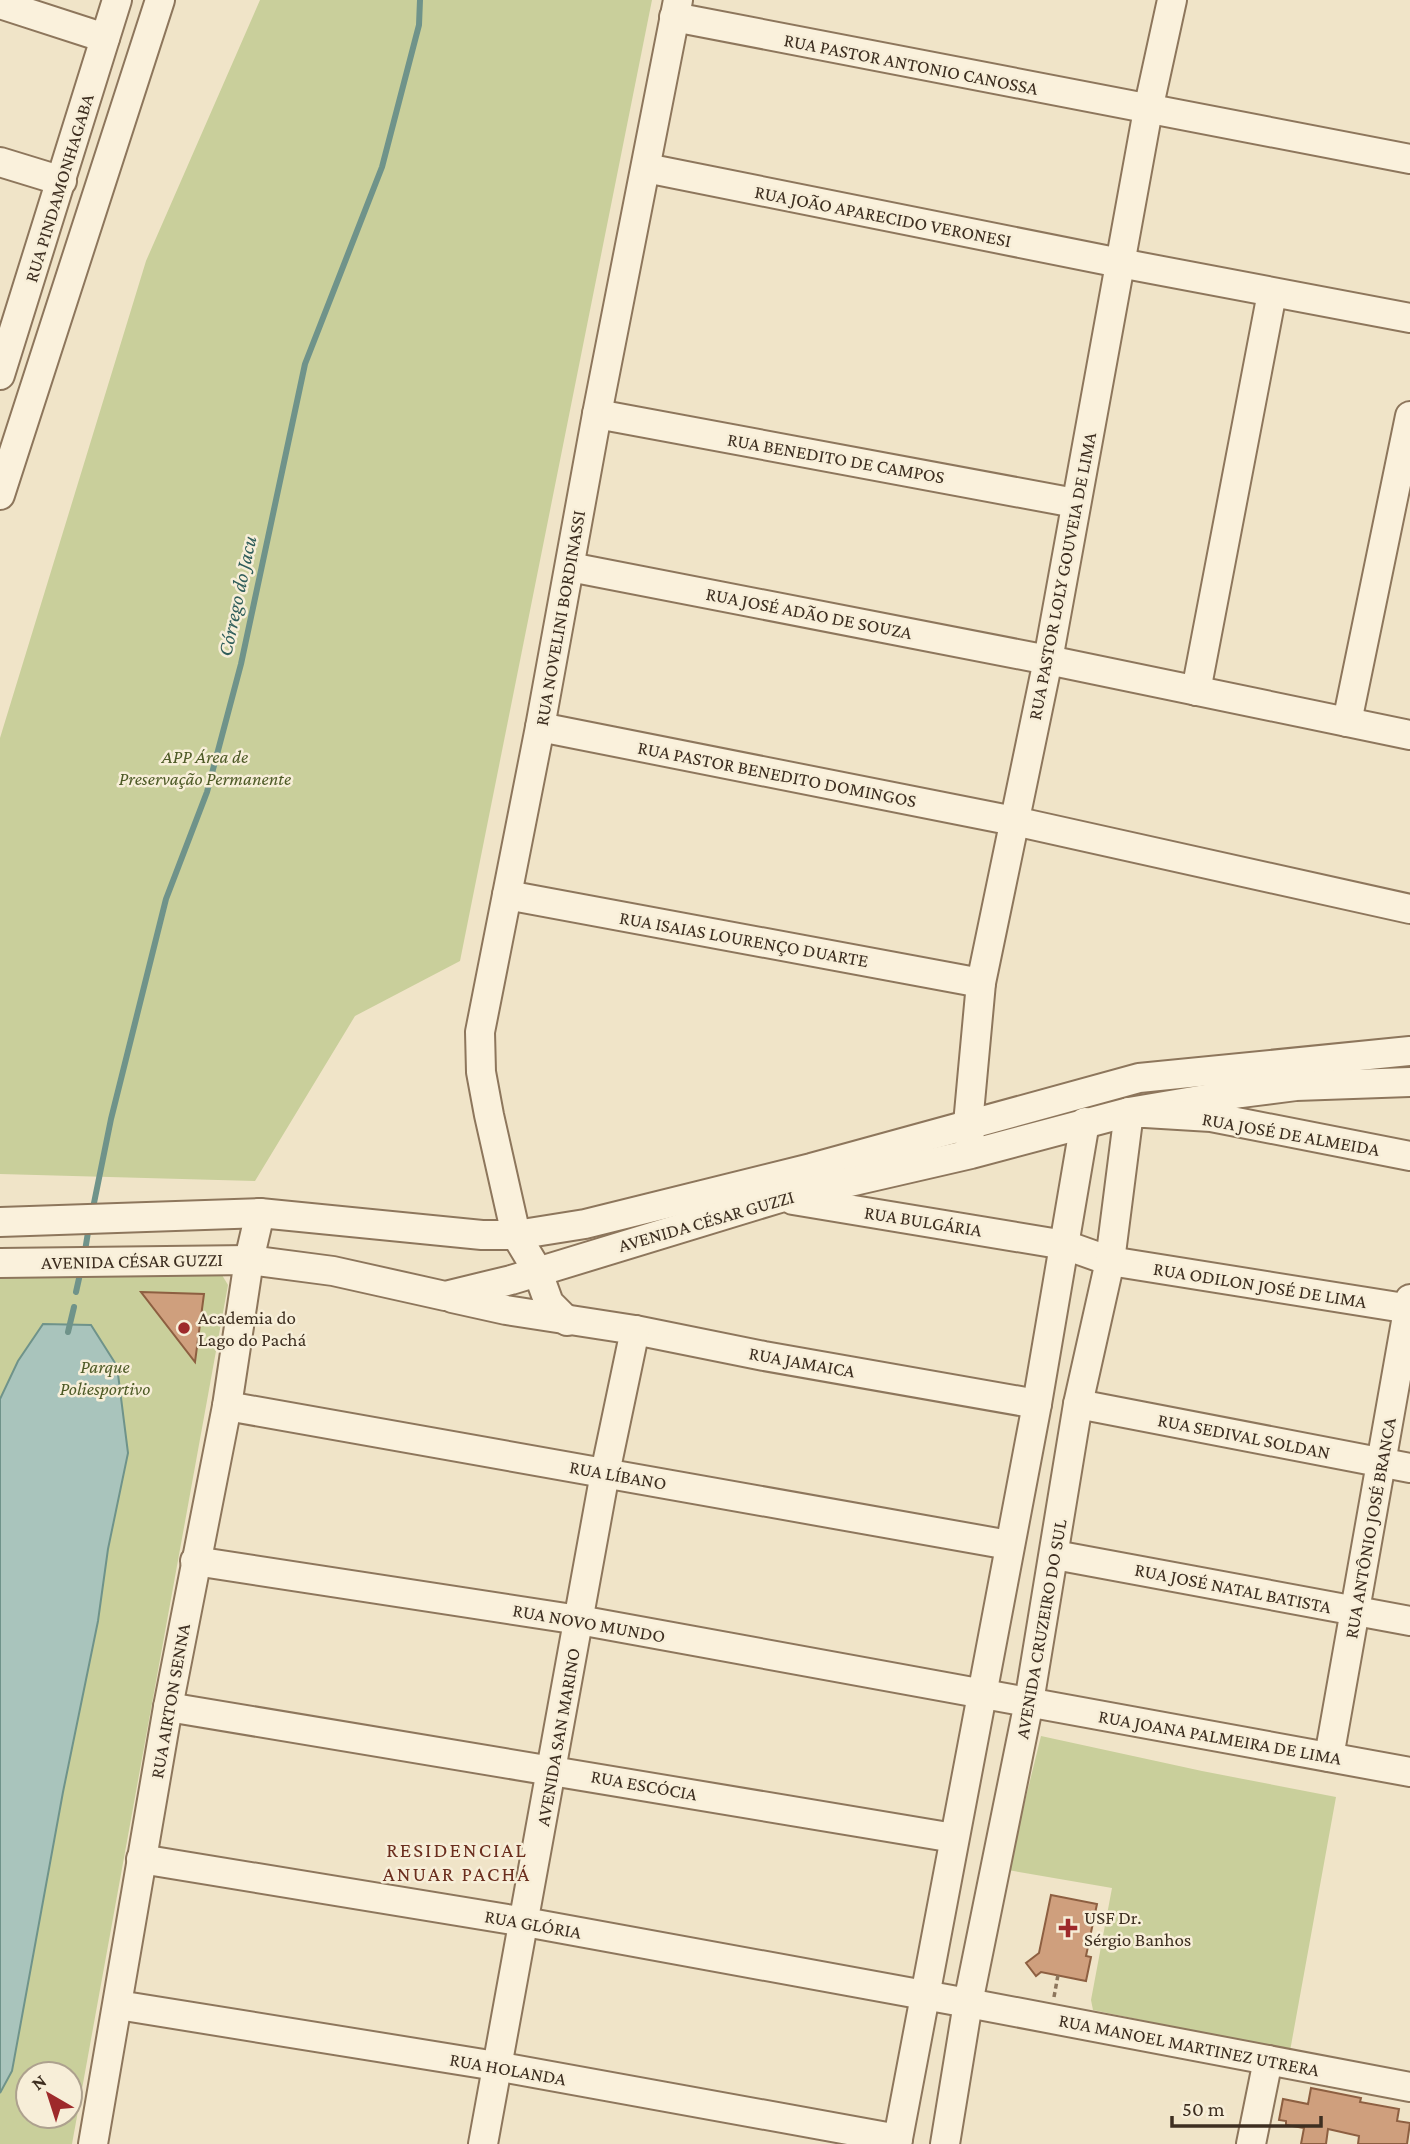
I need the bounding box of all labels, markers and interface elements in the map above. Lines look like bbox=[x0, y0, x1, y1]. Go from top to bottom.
street label: RUA PASTOR ANTONIO CANOSSA bbox=[782, 29, 1040, 99]
street label: RUA PINDAMONHAGABA bbox=[20, 91, 98, 285]
street label: RUA JOÃO APARECIDO VERONESI bbox=[753, 181, 1013, 251]
street label: RUA BENEDITO DE CAMPOS bbox=[726, 429, 946, 487]
street label: RUA PASTOR LOLY GOUVEIA DE LIMA bbox=[1024, 430, 1100, 722]
street label: RUA NOVELINI BORDINASSI bbox=[531, 509, 589, 727]
water label: Córrego do Jacu bbox=[213, 534, 261, 658]
street label: RUA JOSÉ ADÃO DE SOUZA bbox=[704, 583, 914, 643]
street label: RUA PASTOR BENEDITO DOMINGOS bbox=[636, 737, 918, 811]
park label: APP Área de Preservação Permanente bbox=[119, 746, 291, 789]
street label: RUA ISAIAS LOURENÇO DUARTE bbox=[618, 907, 870, 971]
street label: RUA JOSÉ DE ALMEIDA bbox=[1201, 1108, 1382, 1160]
street label: AVENIDA CÉSAR GUZZI bbox=[616, 1186, 796, 1256]
street label: RUA BULGÁRIA bbox=[863, 1201, 983, 1241]
street label: AVENIDA CÉSAR GUZZI bbox=[41, 1249, 223, 1273]
street label: RUA ODILON JOSÉ DE LIMA bbox=[1152, 1258, 1368, 1312]
place label: Academia do Lago do Pachá bbox=[198, 1307, 306, 1350]
marker: Academia do Lago do Pachá bbox=[176, 1320, 192, 1336]
street label: RUA JAMAICA bbox=[747, 1342, 857, 1382]
park label: Parque Poliesportivo bbox=[60, 1356, 150, 1399]
street label: RUA SEDIVAL SOLDAN bbox=[1156, 1409, 1332, 1463]
street label: RUA ANTÔNIO JOSÉ BRANCA bbox=[1340, 1416, 1400, 1640]
street label: RUA LÍBANO bbox=[568, 1456, 668, 1494]
street label: AVENIDA CRUZEIRO DO SUL bbox=[1011, 1517, 1071, 1740]
street label: RUA JOSÉ NATAL BATISTA bbox=[1133, 1559, 1333, 1617]
street label: RUA NOVO MUNDO bbox=[511, 1599, 667, 1647]
street label: RUA AIRTON SENNA bbox=[146, 1622, 194, 1780]
street label: AVENIDA SAN MARINO bbox=[532, 1646, 584, 1828]
street label: RUA JOANA PALMEIRA DE LIMA bbox=[1097, 1705, 1343, 1769]
street label: RUA ESCÓCIA bbox=[589, 1765, 699, 1805]
district label: RESIDENCIAL ANUAR PACHÁ bbox=[383, 1838, 531, 1886]
street label: RUA GLÓRIA bbox=[483, 1905, 583, 1943]
place label: USF Dr. Sérgio Banhos bbox=[1084, 1907, 1191, 1950]
marker: USF Dr. Sérgio Banhos bbox=[1058, 1918, 1078, 1938]
street label: RUA MANOEL MARTINEZ UTRERA bbox=[1057, 2009, 1321, 2081]
street label: RUA HOLANDA bbox=[448, 2048, 568, 2090]
north arrow bbox=[14, 2060, 84, 2130]
text: N bbox=[27, 2070, 50, 2094]
scale bar bbox=[1172, 2084, 1321, 2128]
text: 50 m bbox=[1182, 2097, 1225, 2121]

